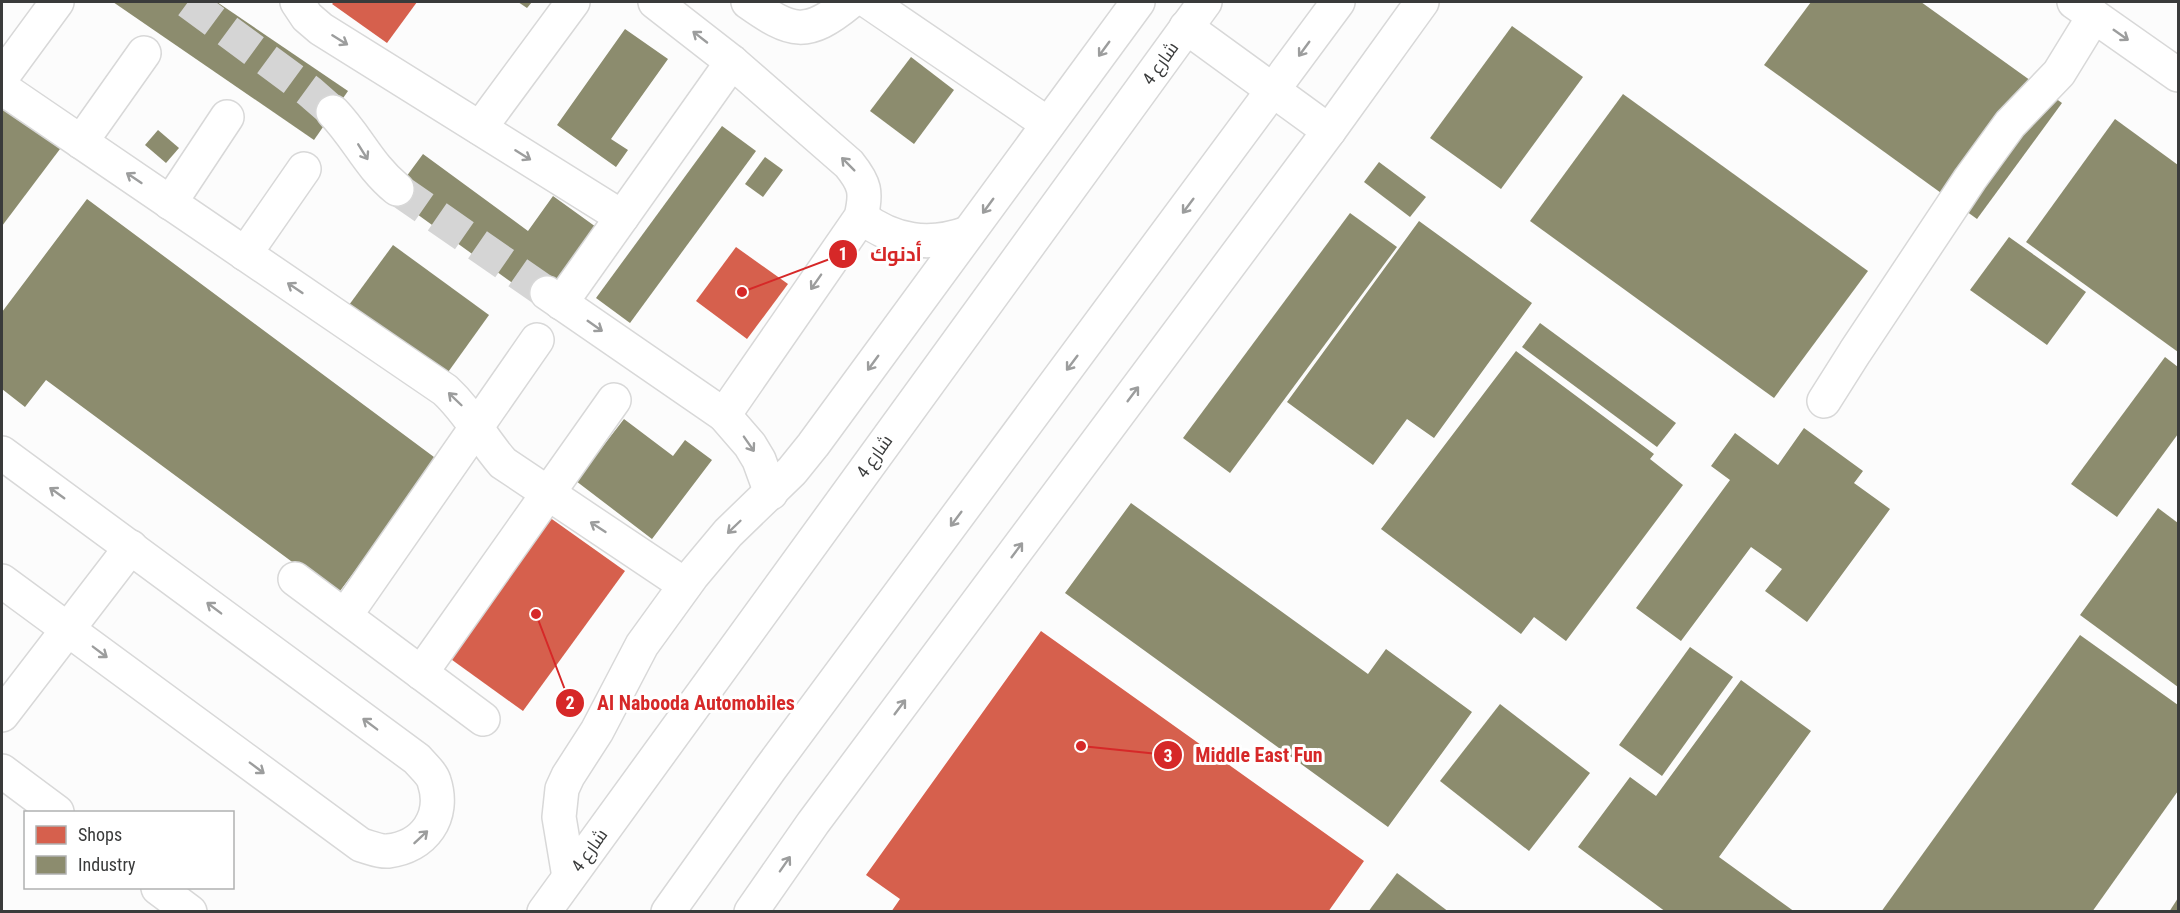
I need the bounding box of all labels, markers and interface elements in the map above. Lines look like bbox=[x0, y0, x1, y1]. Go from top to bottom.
one-way arrow bbox=[2113, 29, 2129, 41]
one-way arrow bbox=[693, 31, 709, 44]
one-way arrow bbox=[331, 35, 348, 47]
street label: شارع 4 bbox=[1137, 37, 1184, 90]
one-way arrow bbox=[1098, 40, 1110, 56]
one-way arrow bbox=[1298, 40, 1310, 57]
one-way arrow bbox=[357, 143, 369, 160]
one-way arrow bbox=[514, 149, 531, 161]
one-way arrow bbox=[841, 157, 856, 172]
one-way arrow bbox=[126, 172, 143, 184]
one-way arrow bbox=[982, 197, 994, 213]
one-way arrow bbox=[1182, 198, 1195, 214]
callout: أدنوك bbox=[828, 235, 934, 273]
text: أدنوك bbox=[870, 240, 922, 266]
text: 1 bbox=[838, 243, 848, 264]
one-way arrow bbox=[810, 274, 822, 290]
one-way arrow bbox=[287, 282, 304, 294]
one-way arrow bbox=[587, 320, 603, 332]
one-way arrow bbox=[1066, 354, 1078, 370]
one-way arrow bbox=[867, 355, 879, 371]
one-way arrow bbox=[1127, 386, 1139, 402]
one-way arrow bbox=[447, 392, 462, 406]
street label: شارع 4 bbox=[851, 430, 898, 483]
one-way arrow bbox=[743, 436, 755, 452]
one-way arrow bbox=[49, 487, 65, 499]
one-way arrow bbox=[950, 511, 962, 527]
one-way arrow bbox=[726, 520, 741, 535]
one-way arrow bbox=[590, 521, 607, 533]
one-way arrow bbox=[1010, 543, 1023, 559]
one-way arrow bbox=[206, 602, 222, 614]
one-way arrow bbox=[91, 646, 107, 658]
callout: Al Nabooda Automobiles bbox=[555, 684, 807, 722]
text: Al Nabooda Automobiles bbox=[597, 691, 795, 715]
text: 2 bbox=[565, 692, 575, 713]
one-way arrow bbox=[894, 699, 907, 715]
one-way arrow bbox=[363, 718, 379, 731]
callout: Middle East Fun bbox=[1153, 736, 1335, 774]
text: Middle East Fun bbox=[1195, 743, 1323, 767]
text: 3 bbox=[1163, 745, 1173, 766]
one-way arrow bbox=[248, 762, 264, 774]
legend bbox=[24, 811, 234, 889]
text: Shops bbox=[78, 824, 122, 845]
street label: شارع 4 bbox=[566, 824, 613, 877]
one-way arrow bbox=[413, 830, 428, 844]
text: Industry bbox=[78, 854, 136, 875]
one-way arrow bbox=[779, 856, 791, 872]

